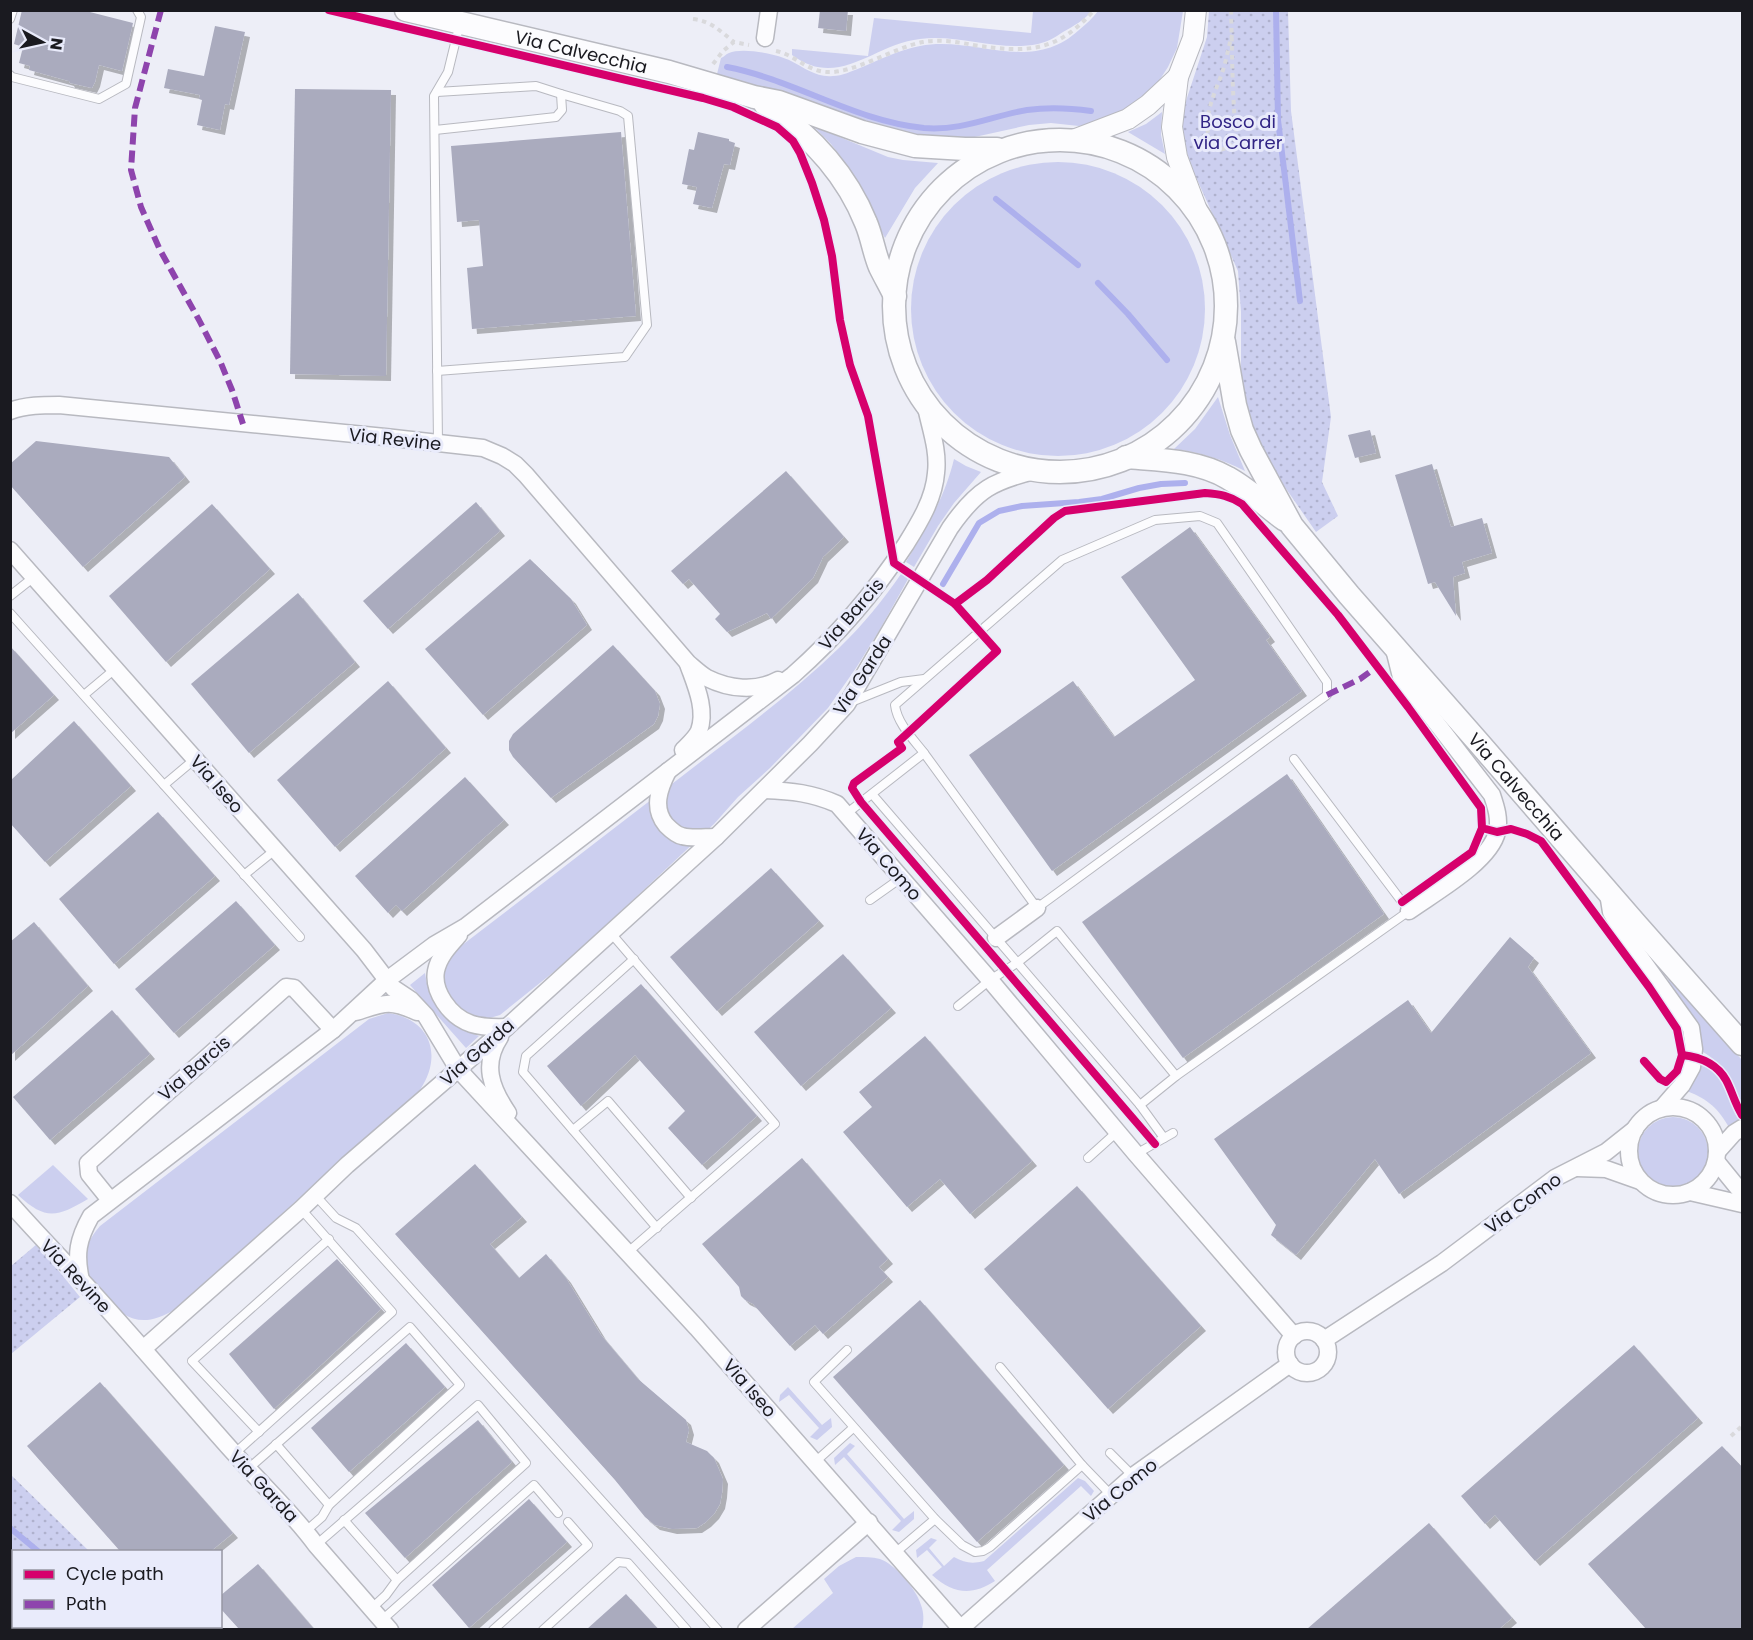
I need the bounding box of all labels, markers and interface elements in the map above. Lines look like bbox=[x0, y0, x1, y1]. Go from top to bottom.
north arrow bbox=[12, 12, 72, 72]
street label: Via Calvecchia bbox=[512, 24, 650, 79]
text: N bbox=[44, 36, 69, 52]
park label: Bosco di via Carrer bbox=[1194, 109, 1283, 155]
street label: Via Revine bbox=[348, 422, 442, 456]
street label: Via Barcis bbox=[813, 572, 889, 656]
street label: Via Garda bbox=[827, 630, 897, 720]
street label: Via Calvecchia bbox=[1463, 727, 1570, 846]
street label: Via Iseo bbox=[185, 749, 249, 819]
street label: Via Como bbox=[850, 822, 928, 906]
street label: Via Garda bbox=[435, 1013, 519, 1091]
street label: Via Barcis bbox=[152, 1030, 236, 1106]
street label: Via Como bbox=[1480, 1167, 1566, 1239]
street label: Via Revine bbox=[35, 1234, 117, 1318]
street label: Via Iseo bbox=[718, 1353, 782, 1423]
street label: Via Garda bbox=[224, 1444, 304, 1528]
street label: Via Como bbox=[1078, 1452, 1162, 1528]
legend bbox=[12, 1550, 222, 1628]
text: Cycle path bbox=[66, 1561, 164, 1586]
text: Path bbox=[66, 1591, 107, 1616]

